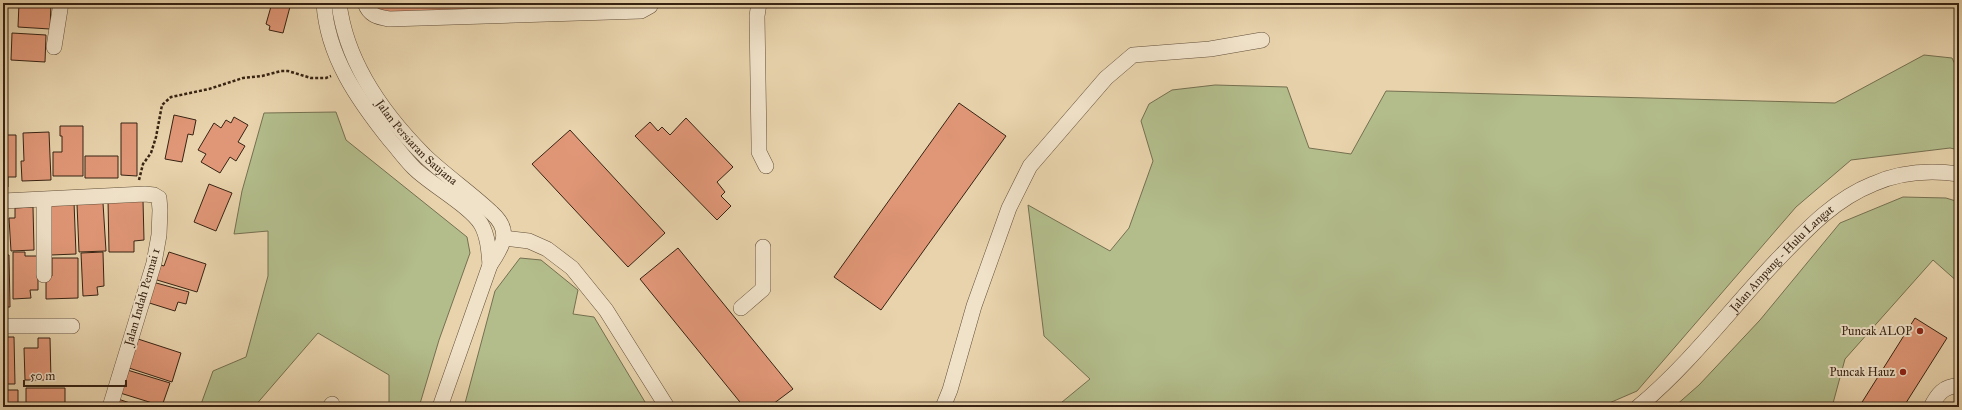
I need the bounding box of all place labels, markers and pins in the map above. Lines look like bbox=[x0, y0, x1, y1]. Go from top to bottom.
place label: Puncak ALOP bbox=[1841, 324, 1912, 338]
marker: Puncak ALOP bbox=[1915, 326, 1925, 336]
place label: Puncak Hauz bbox=[1830, 365, 1895, 379]
marker: Puncak Hauz bbox=[1898, 367, 1908, 377]

